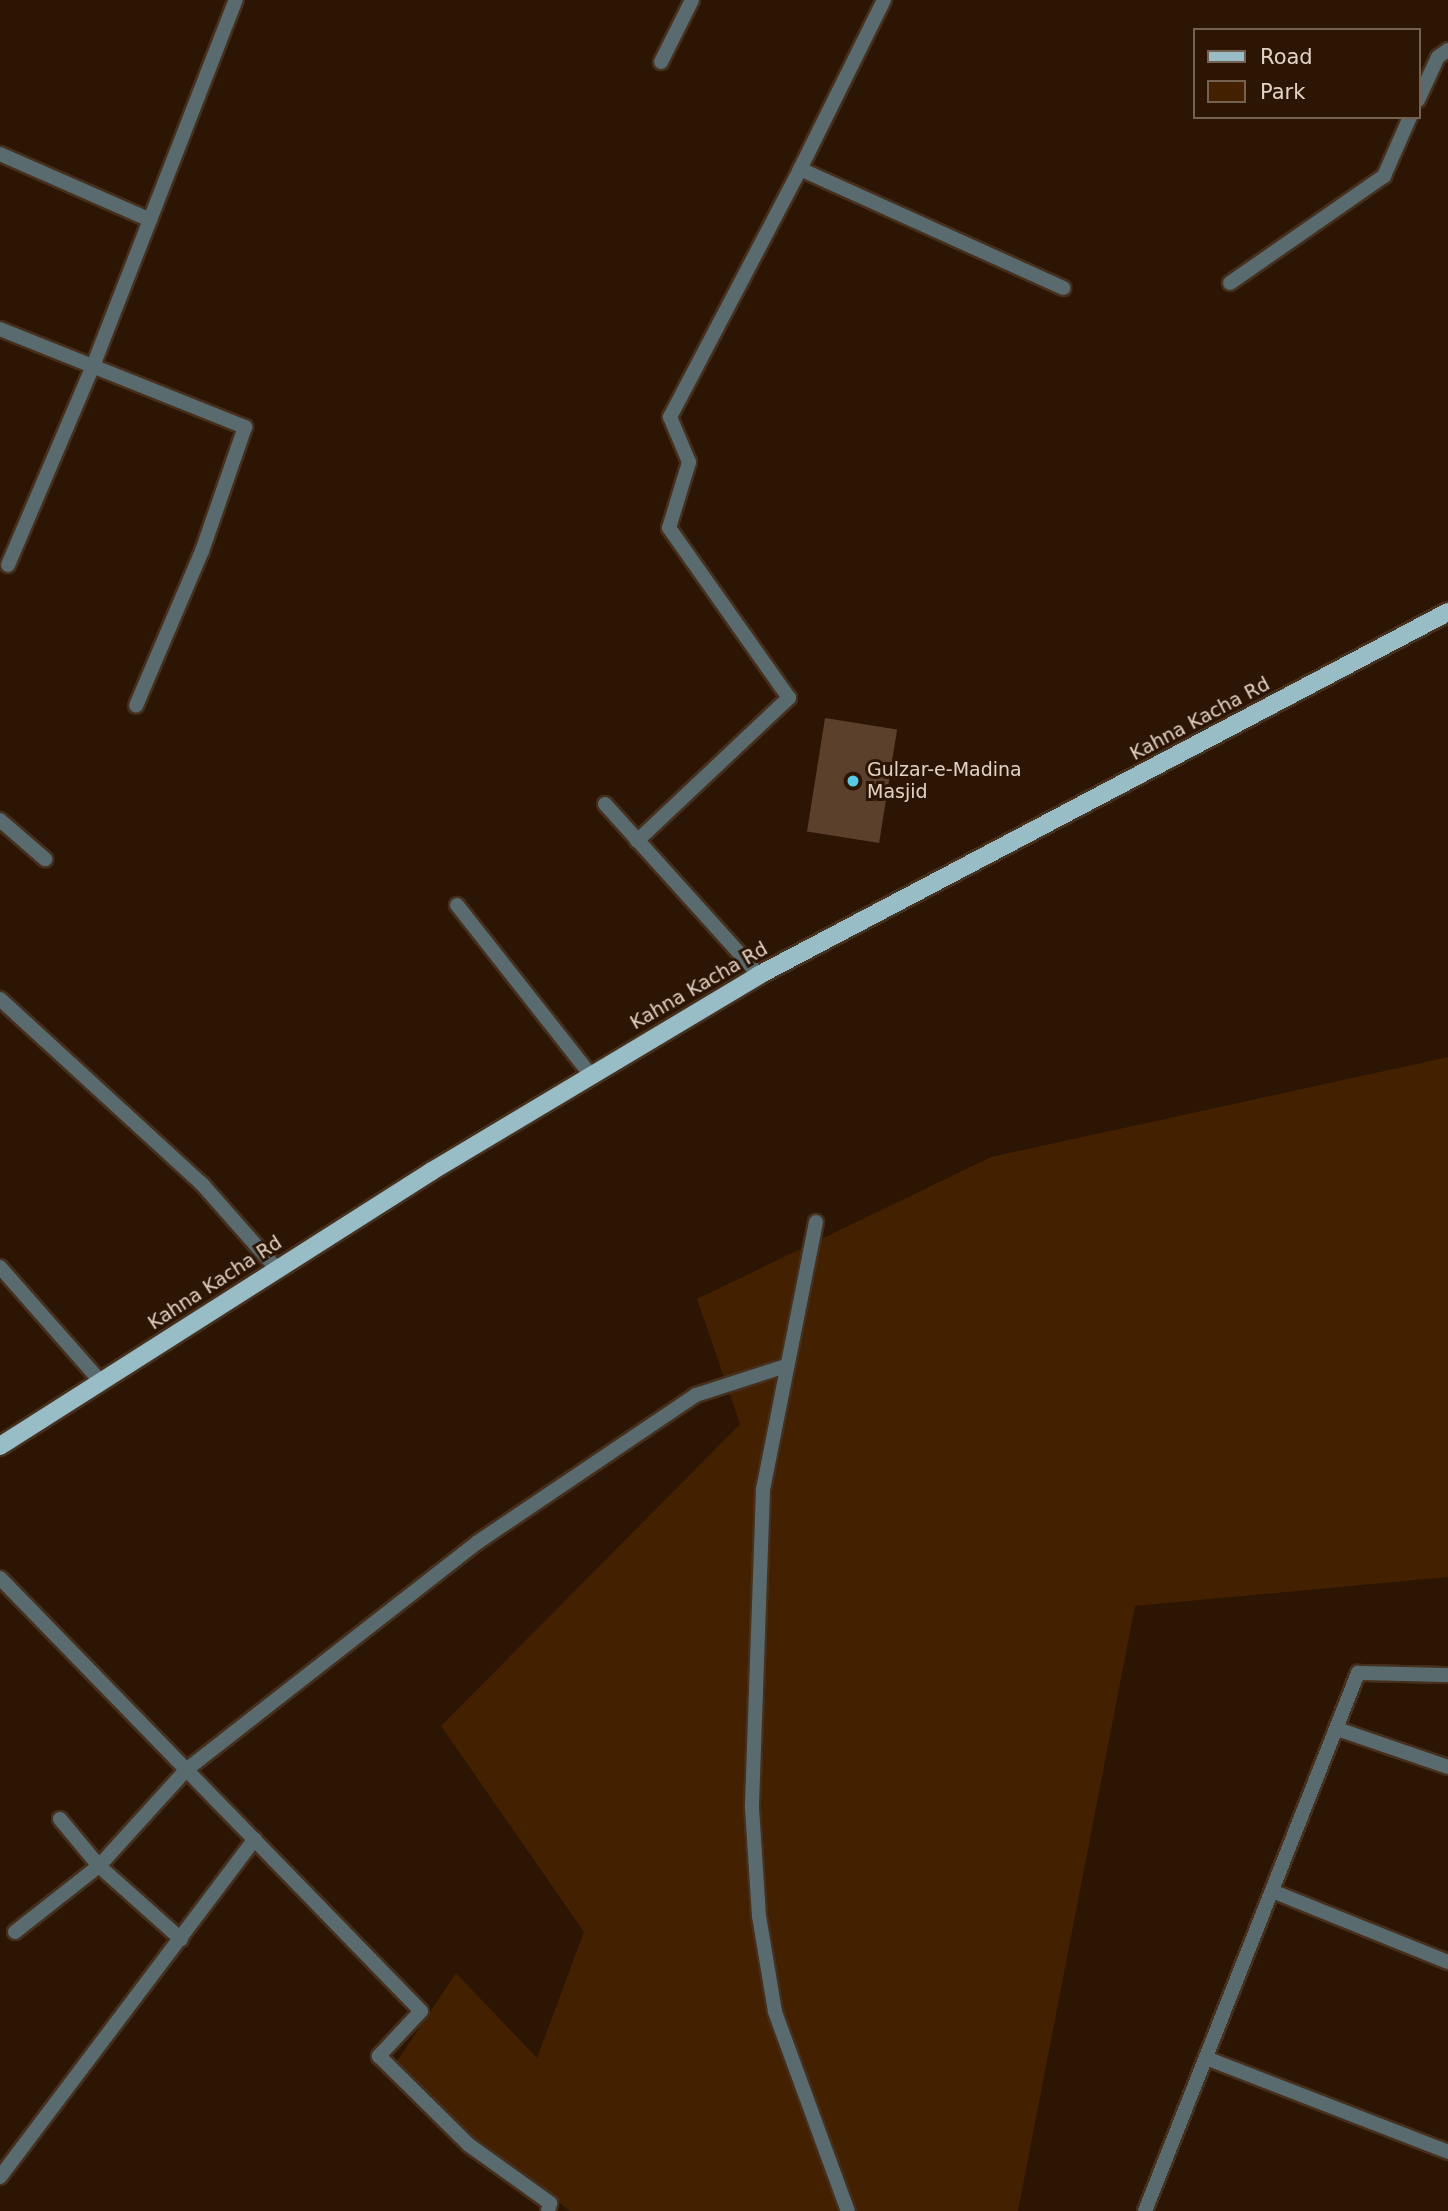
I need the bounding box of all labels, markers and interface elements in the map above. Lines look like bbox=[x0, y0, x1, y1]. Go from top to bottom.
legend bbox=[1192, 28, 1420, 119]
text: Road bbox=[1260, 45, 1313, 69]
text: Park bbox=[1260, 80, 1305, 104]
street label: Kahna Kacha Rd bbox=[1126, 673, 1274, 765]
place label: Gulzar-e-Madina Masjid bbox=[867, 759, 1022, 803]
marker: Gulzar-e-Madina Masjid bbox=[845, 773, 861, 789]
street label: Kahna Kacha Rd bbox=[626, 937, 772, 1035]
street label: Kahna Kacha Rd bbox=[144, 1231, 286, 1335]

